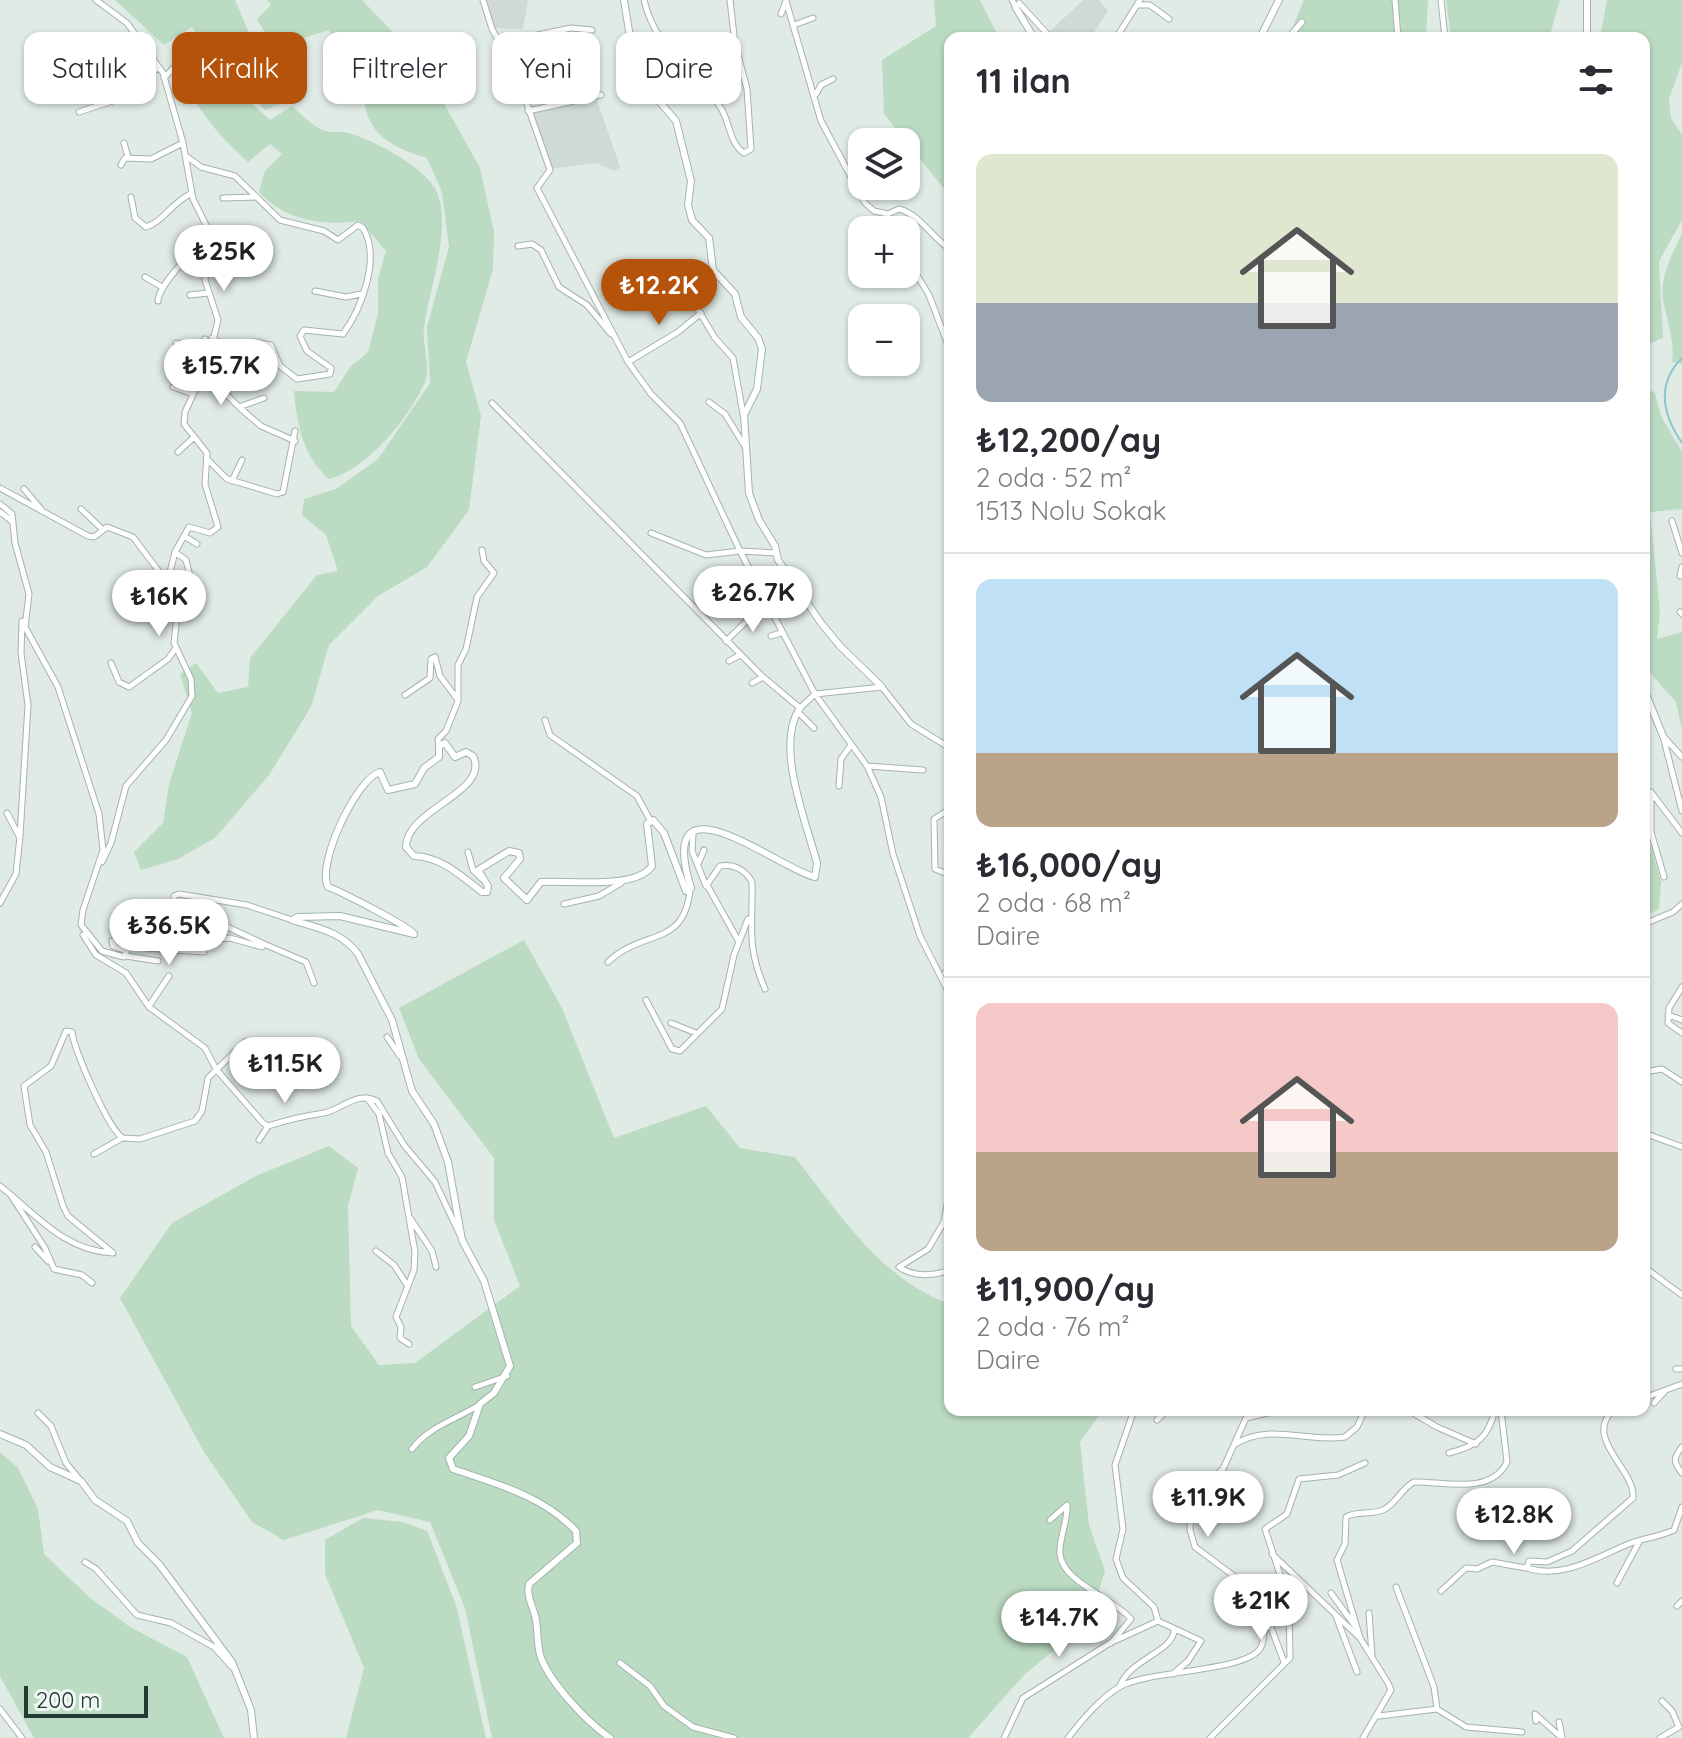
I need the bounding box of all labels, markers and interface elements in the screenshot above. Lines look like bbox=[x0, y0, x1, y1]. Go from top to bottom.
chip: Satılık bbox=[24, 32, 156, 104]
chip: Kiralık bbox=[172, 32, 307, 104]
chip: Filtreler bbox=[323, 32, 476, 104]
chip: Yeni bbox=[492, 32, 600, 104]
chip: Daire bbox=[616, 32, 741, 104]
icon: filters bbox=[1574, 58, 1618, 102]
text: 11 ilan bbox=[976, 59, 1071, 102]
map controls bbox=[848, 128, 920, 376]
button: layers bbox=[848, 128, 920, 200]
icon: home bbox=[1225, 206, 1369, 350]
button: + bbox=[848, 216, 920, 288]
pin: ₺25K bbox=[177, 225, 271, 293]
text: ₺25K bbox=[192, 234, 256, 267]
pin: ₺12.2K bbox=[594, 259, 724, 327]
text: ₺12.2K bbox=[619, 268, 699, 301]
button: − bbox=[848, 304, 920, 376]
pin: ₺15.7K bbox=[156, 339, 286, 407]
text: ₺15.7K bbox=[182, 348, 260, 381]
text: ₺12,200/ay bbox=[976, 418, 1161, 461]
text: 2 oda · 52 m² bbox=[976, 461, 1132, 494]
text: 1513 Nolu Sokak bbox=[976, 494, 1166, 527]
pin: ₺26.7K bbox=[688, 566, 818, 634]
pin: ₺16K bbox=[112, 570, 206, 638]
text: ₺26.7K bbox=[711, 575, 795, 608]
text: ₺16K bbox=[130, 579, 188, 612]
icon: home bbox=[1225, 631, 1369, 775]
text: ₺16,000/ay bbox=[976, 843, 1162, 886]
text: 2 oda · 68 m² bbox=[976, 886, 1131, 919]
pin: ₺36.5K bbox=[104, 899, 234, 967]
text: ₺36.5K bbox=[127, 908, 211, 941]
text: Daire bbox=[976, 919, 1040, 952]
pin: ₺11.5K bbox=[220, 1037, 350, 1105]
text: ₺11.5K bbox=[247, 1046, 323, 1079]
icon: home bbox=[1225, 1055, 1369, 1199]
text: ₺11,900/ay bbox=[976, 1267, 1155, 1310]
text: 2 oda · 76 m² bbox=[976, 1310, 1130, 1343]
text: Daire bbox=[976, 1343, 1040, 1376]
pin: ₺11.9K bbox=[1143, 1471, 1273, 1539]
text: ₺11.9K bbox=[1171, 1480, 1245, 1513]
pin: ₺12.8K bbox=[1449, 1488, 1579, 1556]
text: ₺12.8K bbox=[1474, 1497, 1554, 1530]
pin: ₺21K bbox=[1214, 1574, 1308, 1642]
text: ₺21K bbox=[1232, 1583, 1290, 1616]
pin: ₺14.7K bbox=[994, 1591, 1124, 1659]
text: ₺14.7K bbox=[1019, 1600, 1099, 1633]
scale bar bbox=[24, 1682, 148, 1718]
text: 200 m bbox=[36, 1686, 100, 1714]

